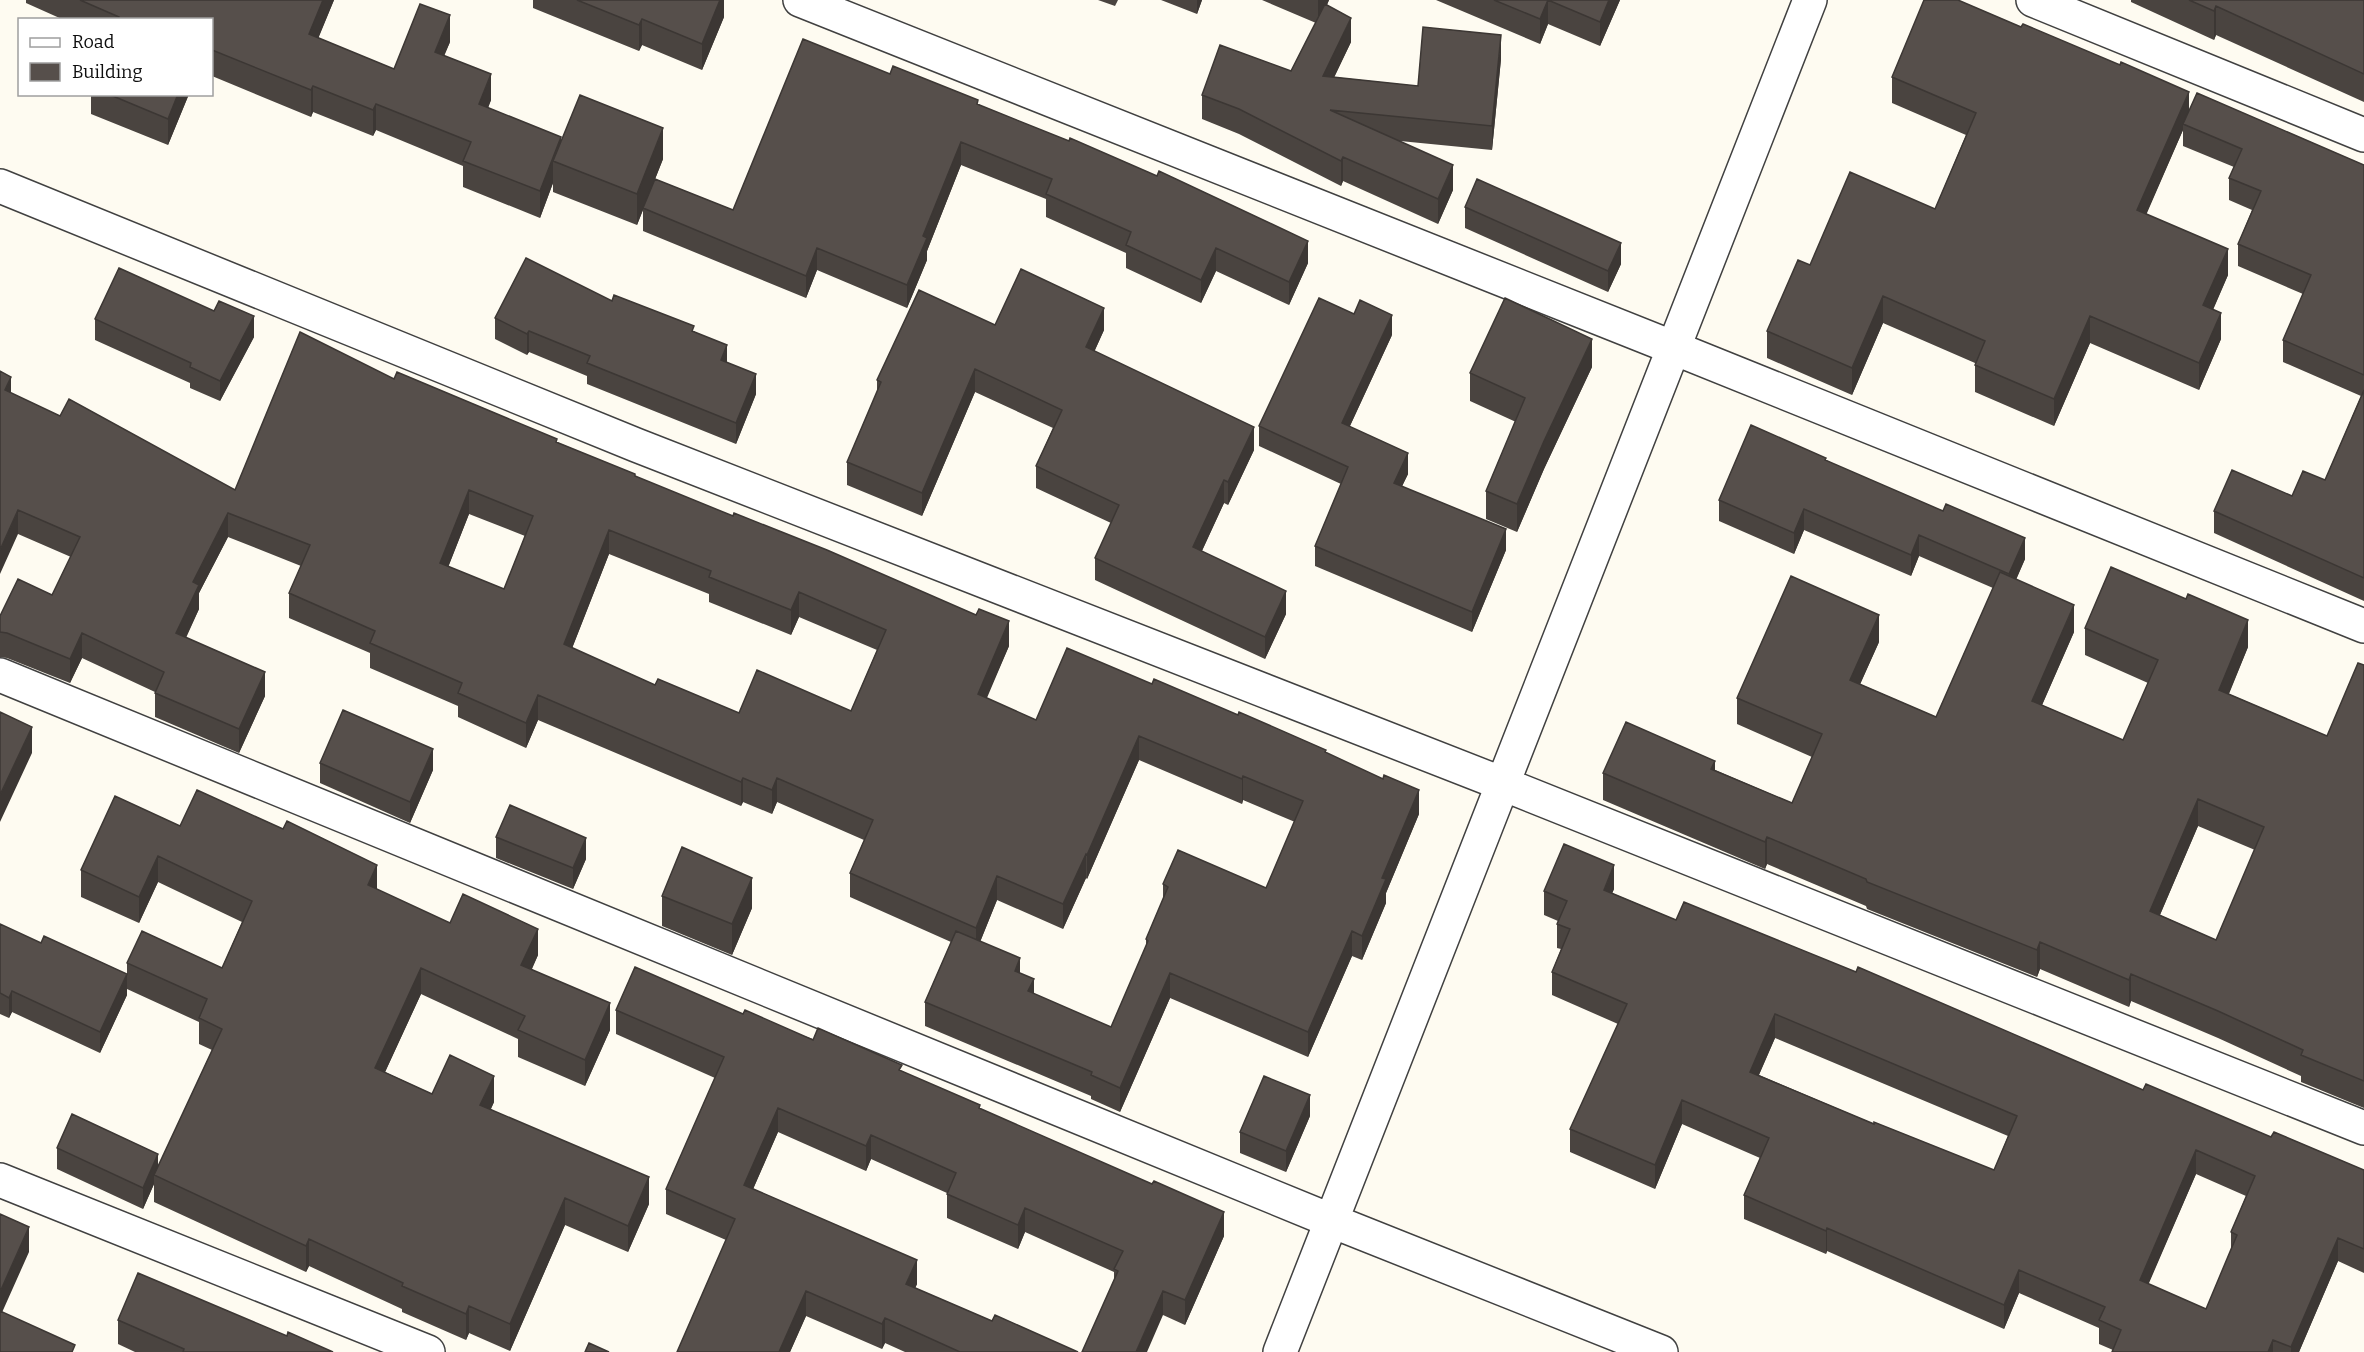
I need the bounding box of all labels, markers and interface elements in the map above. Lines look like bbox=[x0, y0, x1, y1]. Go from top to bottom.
legend bbox=[18, 18, 213, 96]
text: Road bbox=[72, 31, 115, 53]
text: Building bbox=[72, 61, 143, 83]

